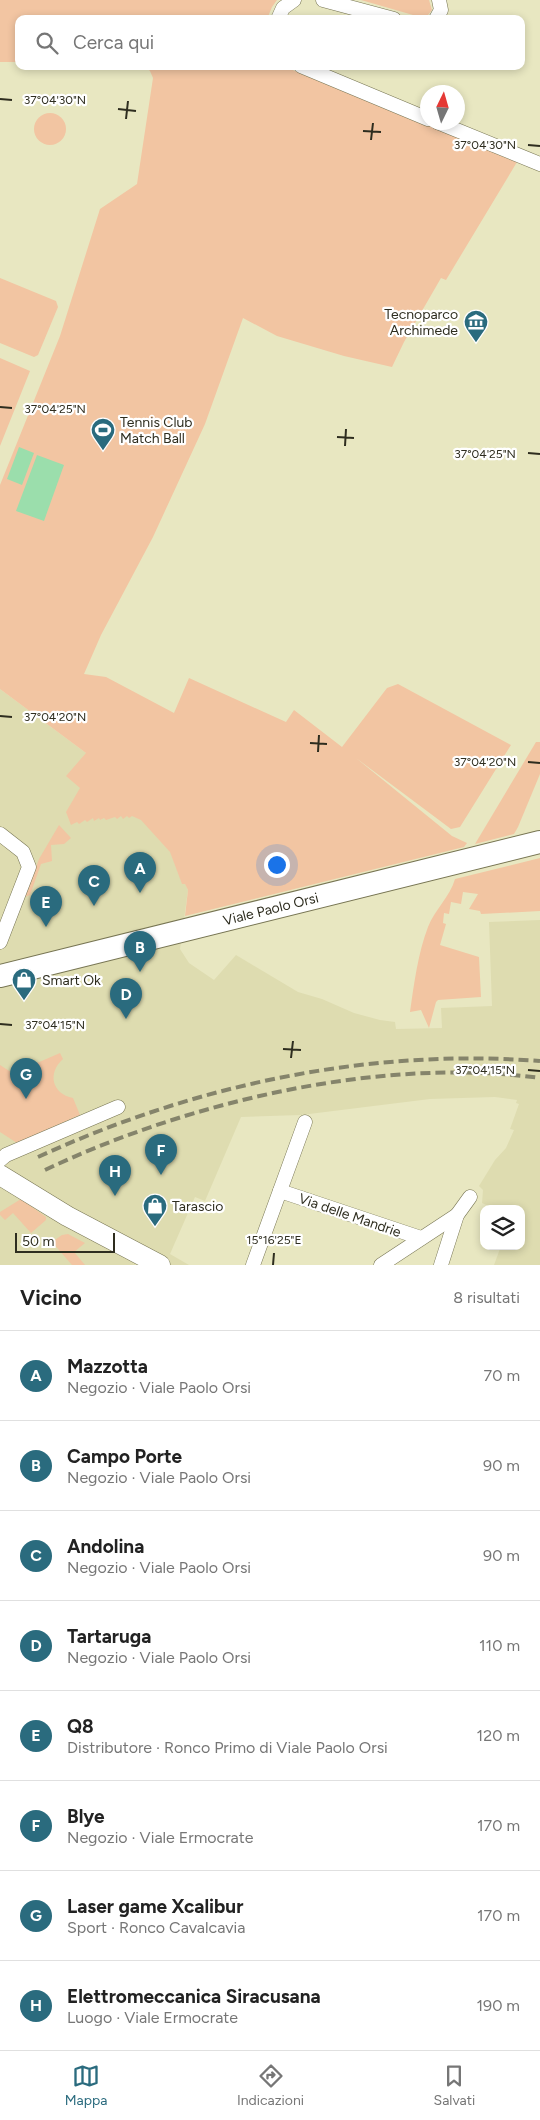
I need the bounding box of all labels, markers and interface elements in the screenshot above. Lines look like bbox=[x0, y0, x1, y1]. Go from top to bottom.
search box bbox=[15, 15, 525, 70]
icon: search bbox=[33, 29, 61, 57]
text: Cerca qui bbox=[73, 31, 154, 54]
north arrow bbox=[420, 85, 465, 130]
text: 37°04'30"N bbox=[24, 93, 86, 107]
text: 37°04'30"N bbox=[454, 138, 516, 152]
place label: Tecnoparco Archimede bbox=[384, 306, 458, 339]
museum icon: Tecnoparco Archimede bbox=[463, 309, 489, 343]
text: 37°04'25"N bbox=[24, 402, 86, 416]
place label: Tennis Club Match Ball bbox=[120, 414, 193, 447]
sports icon: Tennis Club Match Ball bbox=[90, 417, 116, 451]
text: 37°04'25"N bbox=[454, 447, 516, 461]
text: 37°04'20"N bbox=[24, 710, 86, 724]
text: 37°04'20"N bbox=[454, 755, 516, 769]
pin: A bbox=[124, 852, 156, 893]
your location bbox=[264, 852, 290, 878]
pin: C bbox=[78, 865, 110, 906]
pin: E bbox=[30, 886, 62, 927]
street label: Viale Paolo Orsi bbox=[221, 889, 320, 929]
pin: B bbox=[124, 931, 156, 972]
shop icon: Smart Ok bbox=[11, 967, 37, 1001]
place label: Smart Ok bbox=[42, 972, 101, 989]
pin: D bbox=[110, 978, 142, 1019]
text: 37°04'15"N bbox=[25, 1018, 85, 1032]
pin: G bbox=[10, 1058, 42, 1099]
text: 37°04'15"N bbox=[455, 1063, 515, 1077]
pin: F bbox=[145, 1134, 177, 1175]
pin: H bbox=[99, 1155, 131, 1196]
street label: Via delle Mandrie bbox=[296, 1190, 404, 1241]
shop icon: Tarascio bbox=[142, 1193, 168, 1227]
place label: Tarascio bbox=[172, 1198, 223, 1215]
map controls bbox=[480, 1205, 525, 1250]
button: layers bbox=[480, 1205, 525, 1250]
scale bar bbox=[15, 1230, 115, 1253]
text: 50 m bbox=[22, 1233, 54, 1250]
text: 15°16'25"E bbox=[247, 1233, 302, 1247]
text: Vicino bbox=[20, 1285, 82, 1310]
text: 8 risultati bbox=[453, 1288, 520, 1307]
text: Mazzotta bbox=[67, 1355, 148, 1378]
text: A bbox=[30, 1366, 42, 1385]
text: 70 m bbox=[484, 1366, 520, 1385]
text: Negozio · Viale Paolo Orsi bbox=[67, 1378, 251, 1397]
text: Campo Porte bbox=[67, 1445, 182, 1468]
text: B bbox=[31, 1456, 41, 1475]
text: 90 m bbox=[483, 1456, 520, 1475]
text: Negozio · Viale Paolo Orsi bbox=[67, 1468, 251, 1487]
text: Andolina bbox=[67, 1535, 144, 1558]
text: C bbox=[30, 1546, 42, 1565]
text: 90 m bbox=[483, 1546, 520, 1565]
text: Negozio · Viale Paolo Orsi bbox=[67, 1558, 251, 1577]
text: Tartaruga bbox=[67, 1625, 151, 1648]
text: D bbox=[30, 1636, 42, 1655]
text: 110 m bbox=[479, 1636, 520, 1655]
text: Negozio · Viale Paolo Orsi bbox=[67, 1648, 251, 1667]
text: Q8 bbox=[67, 1715, 94, 1738]
text: E bbox=[31, 1726, 41, 1745]
text: 120 m bbox=[477, 1726, 520, 1745]
text: Distributore · Ronco Primo di Viale Paolo Orsi bbox=[67, 1738, 388, 1757]
text: Blye bbox=[67, 1805, 104, 1828]
text: F bbox=[32, 1816, 40, 1835]
text: 170 m bbox=[477, 1816, 520, 1835]
text: Negozio · Viale Ermocrate bbox=[67, 1828, 254, 1847]
text: Laser game Xcalibur bbox=[67, 1895, 243, 1918]
text: G bbox=[30, 1906, 42, 1925]
text: 170 m bbox=[477, 1906, 520, 1925]
text: Sport · Ronco Cavalcavia bbox=[67, 1918, 245, 1937]
text: Elettromeccanica Siracusana bbox=[67, 1985, 321, 2008]
text: H bbox=[30, 1996, 42, 2015]
text: 190 m bbox=[477, 1996, 520, 2015]
text: Luogo · Viale Ermocrate bbox=[67, 2008, 238, 2027]
tab: Mappa bbox=[65, 2062, 107, 2109]
tab: Indicazioni bbox=[237, 2062, 304, 2109]
tab: Salvati bbox=[434, 2062, 475, 2109]

